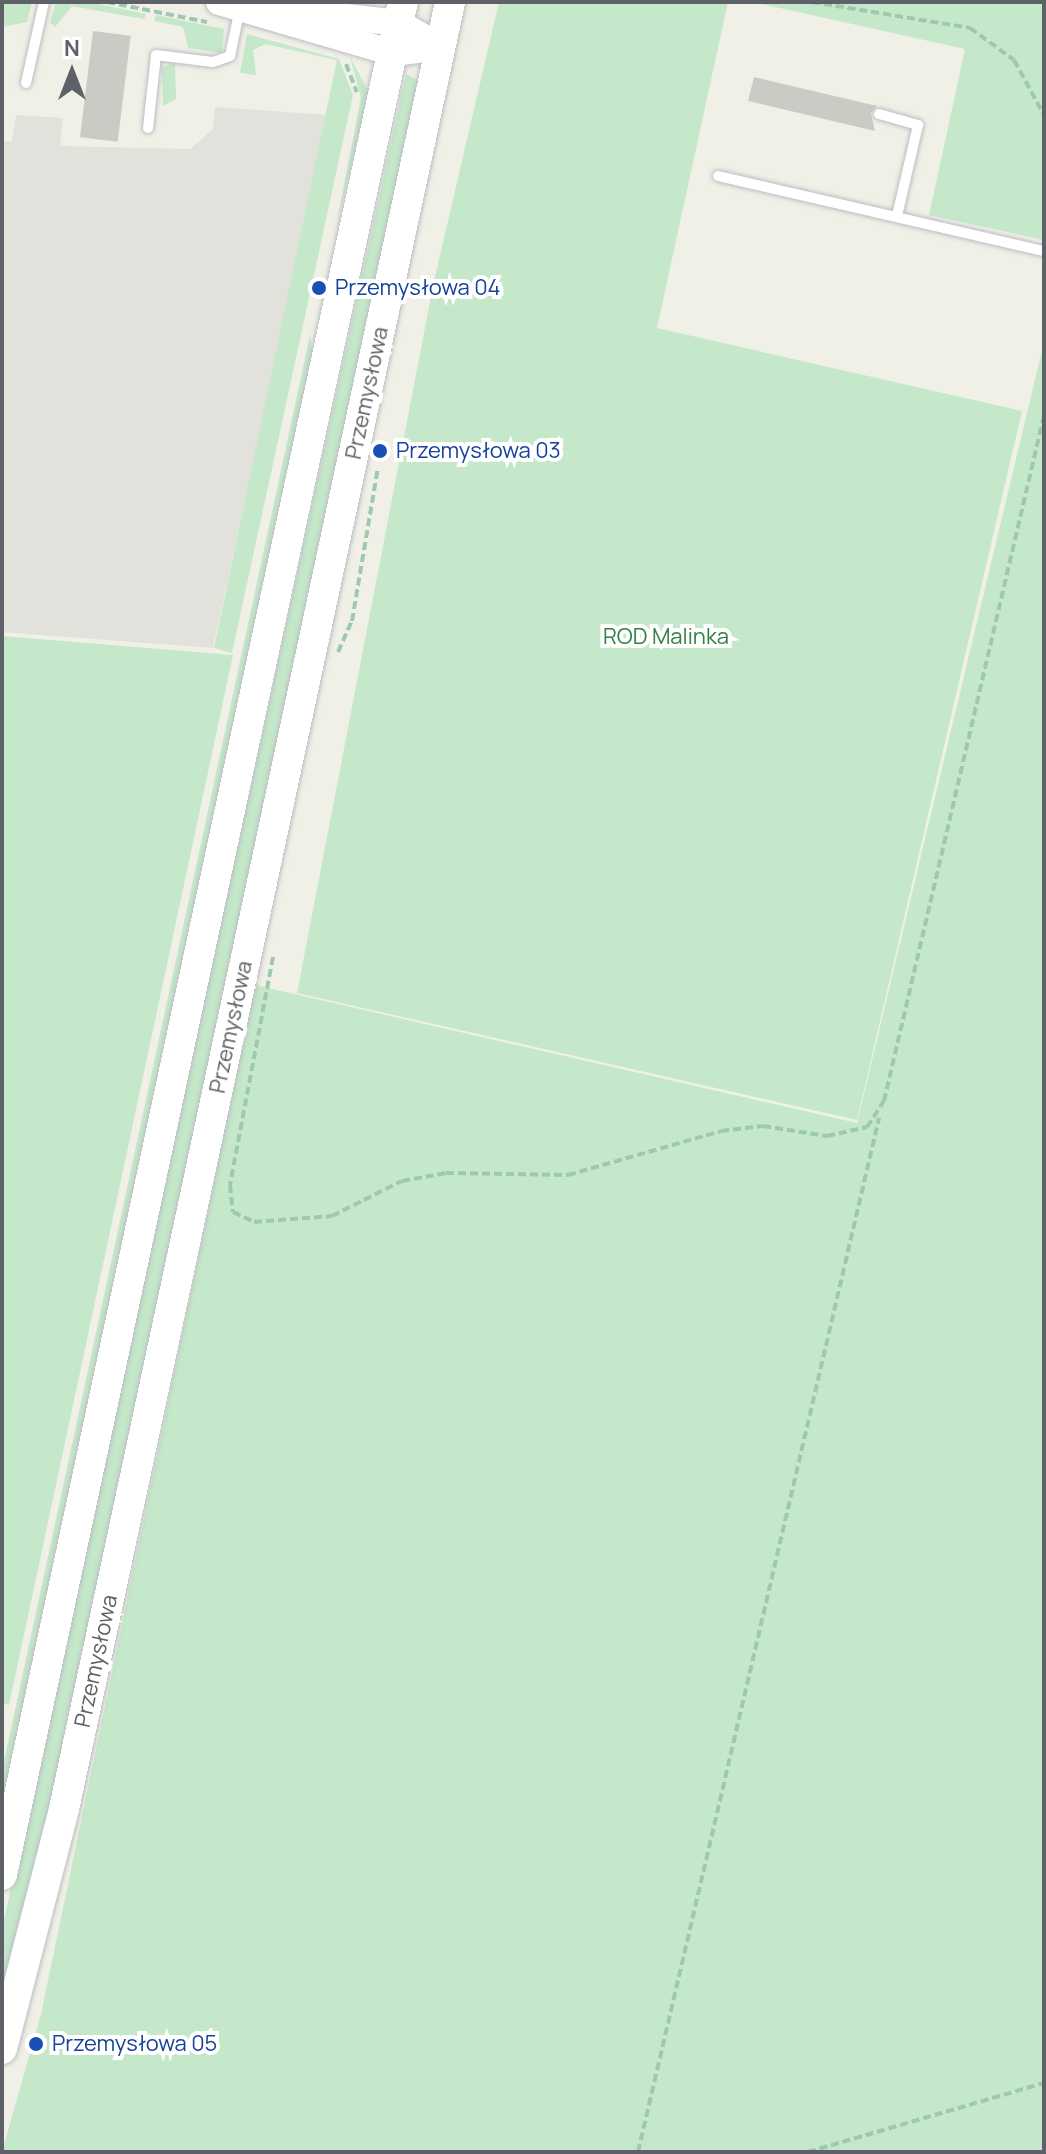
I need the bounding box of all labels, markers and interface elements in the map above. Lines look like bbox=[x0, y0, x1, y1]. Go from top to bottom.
north arrow bbox=[32, 32, 112, 112]
text: N bbox=[64, 33, 80, 63]
place label: Przemysłowa 04 bbox=[335, 275, 501, 301]
marker: Przemysłowa 04 bbox=[310, 279, 328, 297]
street label: Przemysłowa bbox=[340, 324, 394, 462]
place label: Przemysłowa 03 bbox=[396, 438, 561, 464]
marker: Przemysłowa 03 bbox=[371, 442, 389, 460]
park label: ROD Malinka bbox=[603, 624, 729, 650]
street label: Przemysłowa bbox=[204, 958, 258, 1096]
street label: Przemysłowa bbox=[69, 1592, 123, 1730]
place label: Przemysłowa 05 bbox=[52, 2031, 217, 2057]
marker: Przemysłowa 05 bbox=[27, 2035, 45, 2053]

